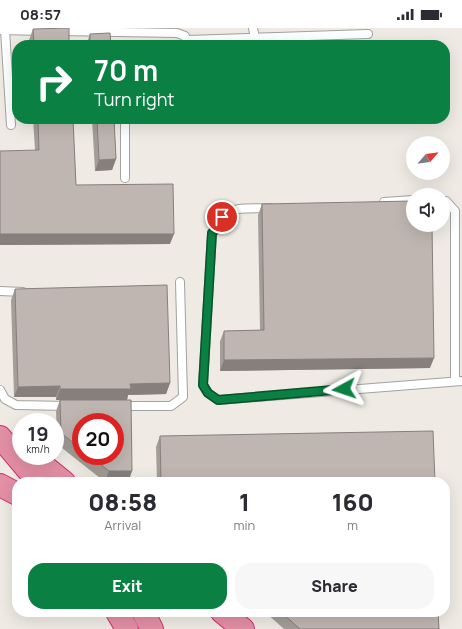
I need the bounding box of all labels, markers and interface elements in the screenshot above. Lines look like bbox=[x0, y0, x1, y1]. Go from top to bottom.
text: 08:57 bbox=[20, 4, 61, 25]
text: 70 m bbox=[94, 51, 158, 89]
icon: right bbox=[28, 56, 80, 108]
text: Turn right bbox=[94, 87, 175, 111]
north arrow bbox=[406, 136, 450, 180]
map controls bbox=[406, 136, 450, 232]
button: sound bbox=[406, 188, 450, 232]
pin bbox=[205, 200, 239, 234]
icon: arrive bbox=[211, 206, 233, 228]
position arrow bbox=[323, 368, 365, 410]
speed limit sign: 20 bbox=[72, 413, 124, 465]
text: 19 bbox=[27, 420, 49, 447]
text: km/h bbox=[26, 442, 50, 456]
text: 08:58 bbox=[88, 485, 157, 518]
text: 1 bbox=[239, 485, 250, 518]
text: 160 bbox=[332, 485, 374, 518]
text: Arrival bbox=[104, 516, 141, 534]
text: min bbox=[233, 516, 255, 534]
text: m bbox=[347, 516, 358, 534]
button: Exit bbox=[28, 563, 227, 609]
button: Share bbox=[235, 563, 434, 609]

